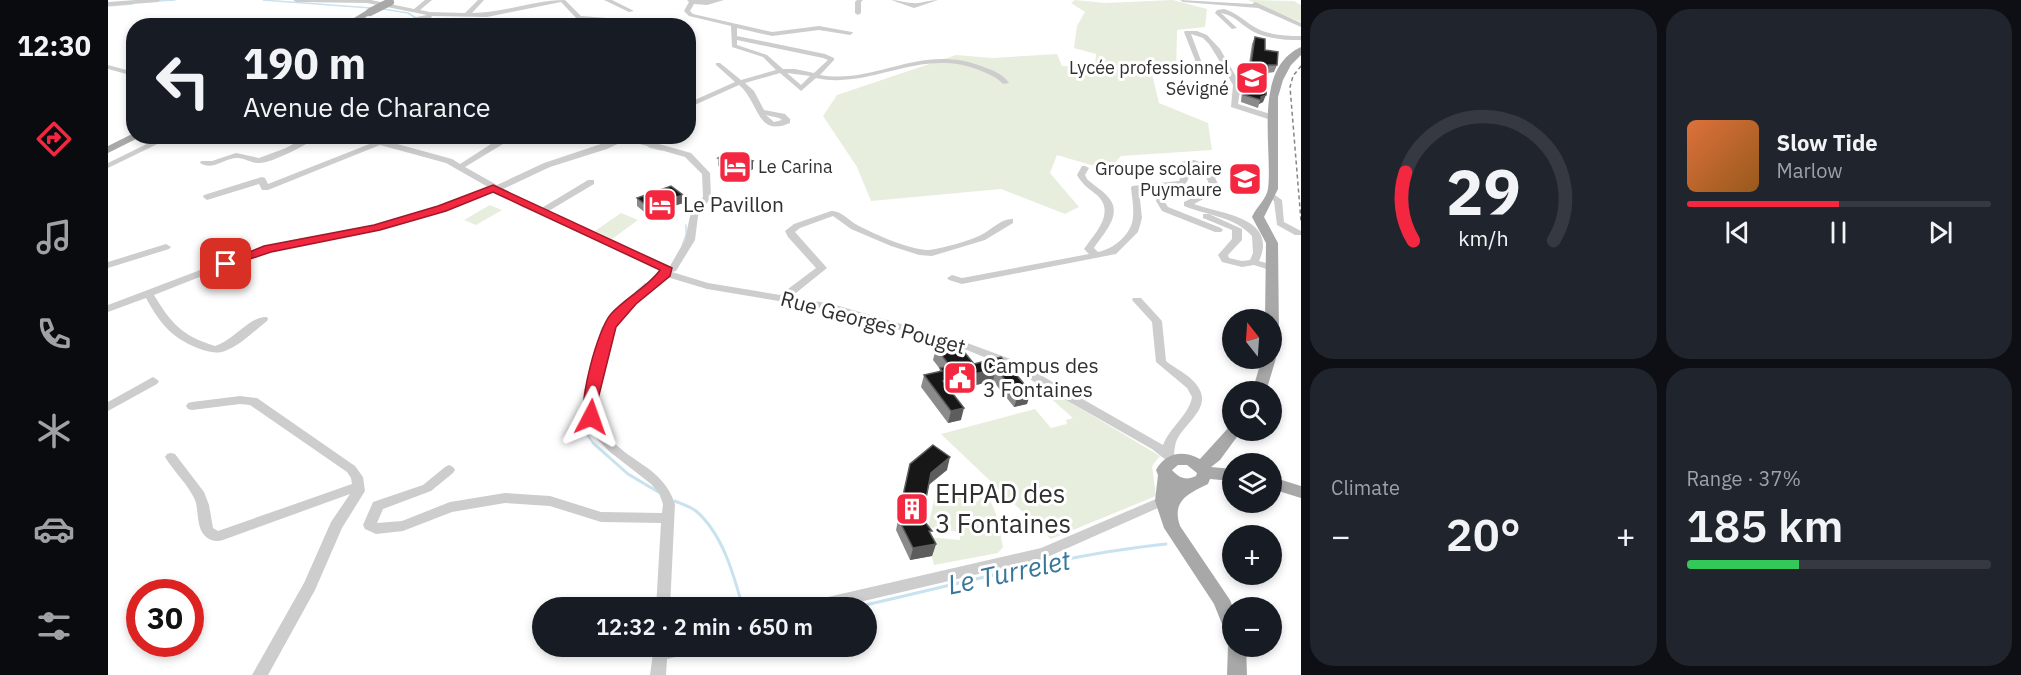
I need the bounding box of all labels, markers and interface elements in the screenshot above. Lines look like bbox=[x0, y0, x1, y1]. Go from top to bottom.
text: 12:30 bbox=[17, 28, 91, 63]
text: 190 m bbox=[243, 36, 366, 91]
icon: left bbox=[144, 42, 222, 120]
place label: Lycée professionnel Sévigné bbox=[1069, 56, 1229, 100]
school or university icon: Lycée professionnel Sévigné bbox=[1234, 60, 1270, 96]
text: Avenue de Charance bbox=[243, 89, 491, 124]
icon: directions bbox=[33, 118, 75, 160]
text: Slow Tide bbox=[1777, 128, 1878, 157]
hotel icon: Le Carina bbox=[717, 149, 753, 185]
text: 29 bbox=[1446, 151, 1521, 232]
place label: Le Carina bbox=[758, 155, 833, 178]
place label: Groupe scolaire Puymaure bbox=[1095, 157, 1222, 201]
text: Marlow bbox=[1777, 157, 1843, 184]
school or university icon: Groupe scolaire Puymaure bbox=[1227, 161, 1263, 197]
hotel icon: Le Pavillon bbox=[642, 187, 678, 223]
place label: Le Pavillon bbox=[683, 190, 784, 218]
icon: music bbox=[33, 216, 75, 258]
icon: previous bbox=[1721, 216, 1754, 249]
icon: pause bbox=[1822, 216, 1855, 249]
icon: next bbox=[1924, 216, 1957, 249]
text: km/h bbox=[1458, 225, 1508, 253]
pin bbox=[200, 238, 251, 289]
icon: arrive bbox=[209, 247, 242, 280]
street label: Rue Georges Pouget bbox=[778, 284, 969, 360]
north arrow bbox=[1222, 309, 1282, 369]
map controls bbox=[1222, 309, 1282, 657]
icon: phone bbox=[33, 313, 75, 355]
place label: Campus des 3 Fontaines bbox=[983, 351, 1099, 403]
public building icon: Campus des 3 Fontaines bbox=[942, 360, 978, 396]
button: search bbox=[1222, 381, 1282, 441]
position arrow bbox=[559, 385, 623, 449]
icon: climate bbox=[33, 410, 75, 452]
button: layers bbox=[1222, 453, 1282, 513]
text: Range · 37% bbox=[1687, 465, 1801, 492]
text: Climate bbox=[1331, 474, 1400, 501]
place label: EHPAD des 3 Fontaines bbox=[935, 476, 1071, 540]
building icon: EHPAD des 3 Fontaines bbox=[894, 491, 930, 527]
text: 185 km bbox=[1687, 496, 1843, 554]
text: 20° bbox=[1446, 505, 1521, 563]
icon: car bbox=[33, 508, 75, 550]
text: − bbox=[1331, 514, 1351, 557]
text: + bbox=[1616, 514, 1635, 557]
button: + bbox=[1222, 525, 1282, 585]
water label: Le Turrelet bbox=[944, 541, 1075, 602]
speed limit sign: 30 bbox=[126, 579, 204, 657]
button: − bbox=[1222, 597, 1282, 657]
icon: filters bbox=[33, 605, 75, 647]
text: 12:32 · 2 min · 650 m bbox=[596, 612, 813, 641]

